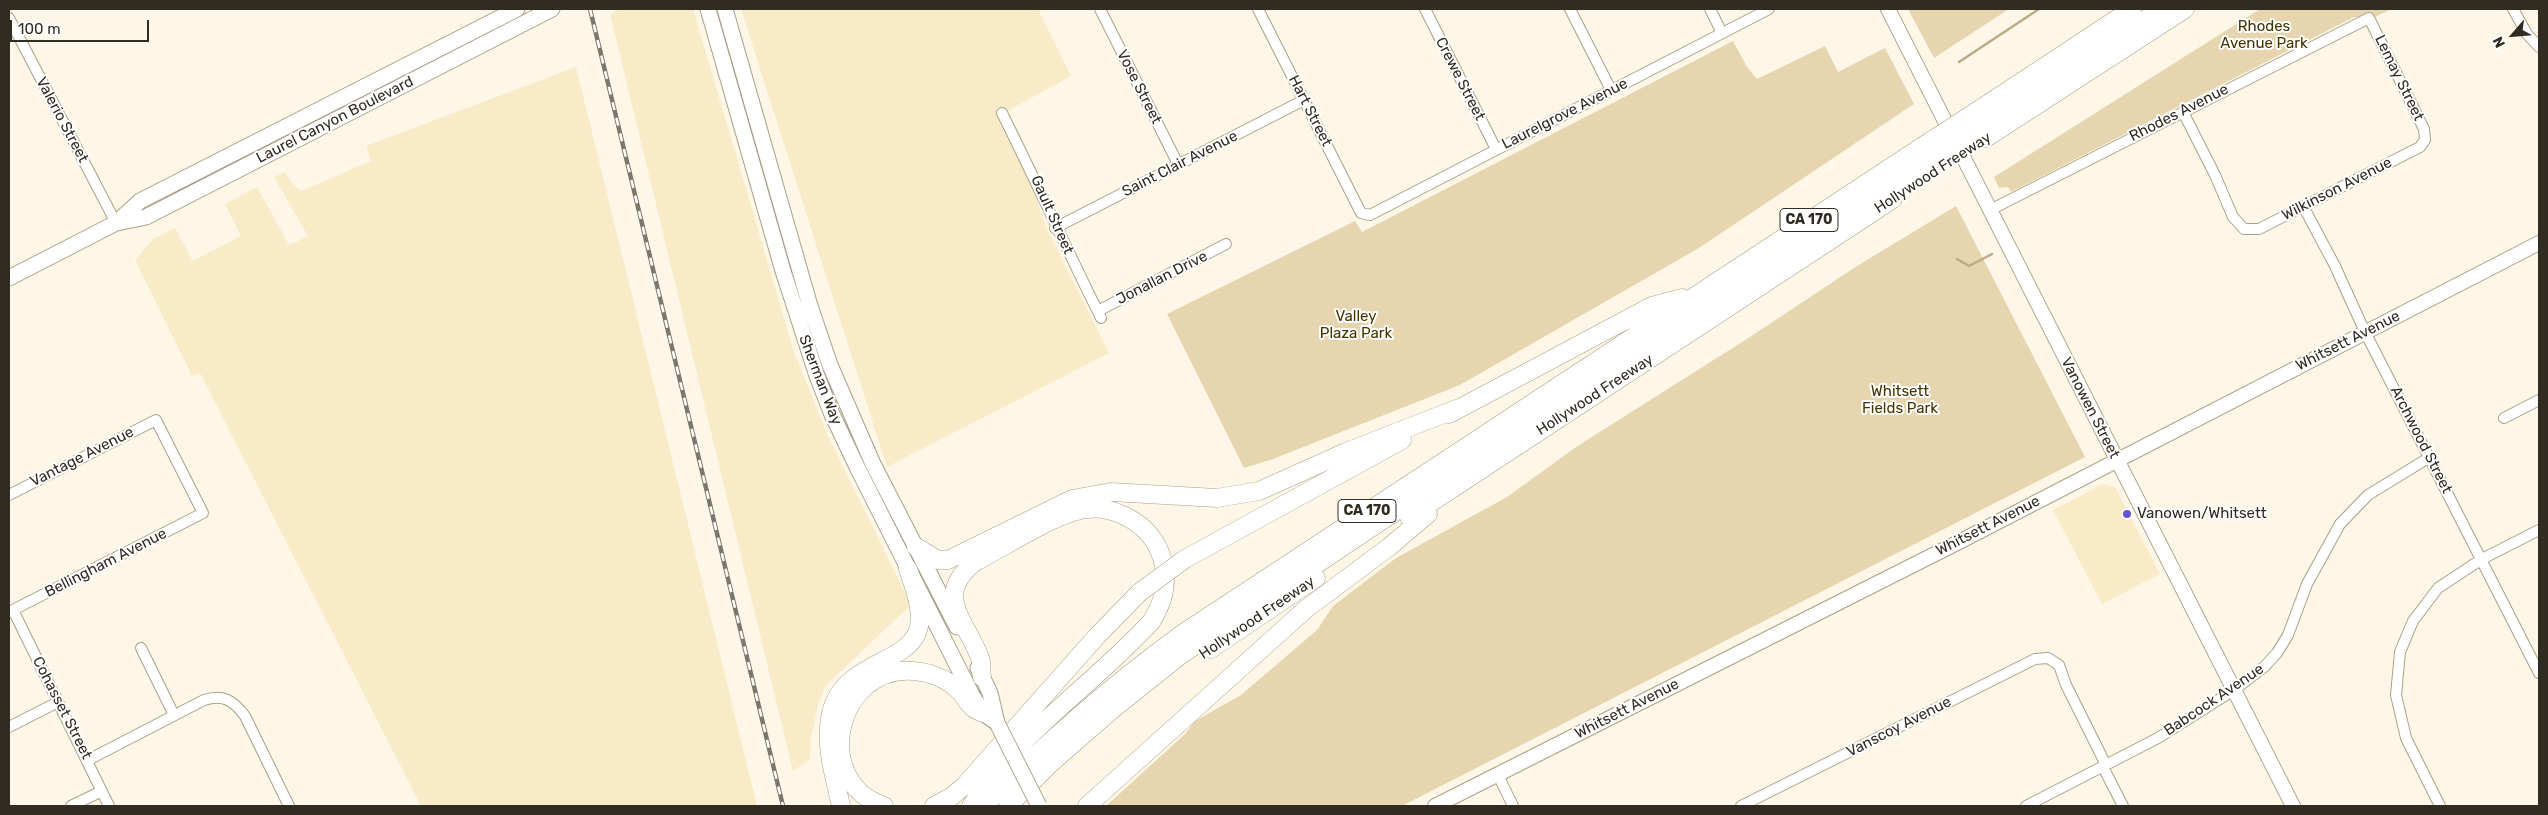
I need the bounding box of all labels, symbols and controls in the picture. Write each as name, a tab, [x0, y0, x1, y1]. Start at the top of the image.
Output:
scale bar	[12, 10, 151, 42]
north arrow	[2488, 10, 2538, 60]
park label: Rhodes Avenue Park	[2220, 18, 2308, 53]
text: 100 m	[18, 20, 60, 38]
street label: Lemay Street	[2370, 32, 2428, 124]
street label: Crewe Street	[1431, 34, 1489, 124]
text: N	[2489, 34, 2509, 50]
street label: Vose Street	[1113, 47, 1165, 127]
street label: Hart Street	[1284, 72, 1336, 150]
street label: Laurel Canyon Boulevard	[254, 73, 416, 167]
street label: Valerio Street	[32, 74, 92, 166]
street label: Laurelgrove Avenue	[1499, 74, 1631, 154]
street label: Rhodes Avenue	[2126, 80, 2232, 146]
street label: Saint Clair Avenue	[1119, 127, 1241, 201]
street label: Hollywood Freeway	[1871, 129, 1995, 217]
street label: Wilkinson Avenue	[2279, 153, 2395, 225]
street label: Gault Street	[1027, 173, 1077, 257]
road number: CA 170	[1780, 208, 1838, 232]
street label: Jonallan Drive	[1113, 247, 1211, 309]
street label: Whitsett Avenue	[2293, 307, 2403, 375]
park label: Valley Plaza Park	[1320, 308, 1392, 343]
street label: Sherman Way	[795, 332, 845, 428]
street label: Hollywood Freeway	[1533, 351, 1657, 439]
street label: Vanowen Street	[2057, 354, 2123, 462]
park label: Whitsett Fields Park	[1862, 383, 1938, 418]
street label: Archwood Street	[2386, 383, 2456, 497]
street label: Vantage Avenue	[27, 423, 137, 491]
street label: Whitsett Avenue	[1933, 492, 2043, 560]
road number: CA 170	[1338, 500, 1396, 522]
place label: Vanowen/Whitsett	[2137, 505, 2267, 523]
marker: Vanowen/Whitsett	[2121, 508, 2133, 520]
street label: Bellingham Avenue	[42, 524, 170, 602]
street label: Hollywood Freeway	[1196, 573, 1318, 663]
street label: Cohasset Street	[28, 654, 96, 762]
street label: Babcock Avenue	[2161, 660, 2267, 740]
street label: Whitsett Avenue	[1572, 675, 1682, 743]
street label: Vanscoy Avenue	[1844, 693, 1954, 761]

